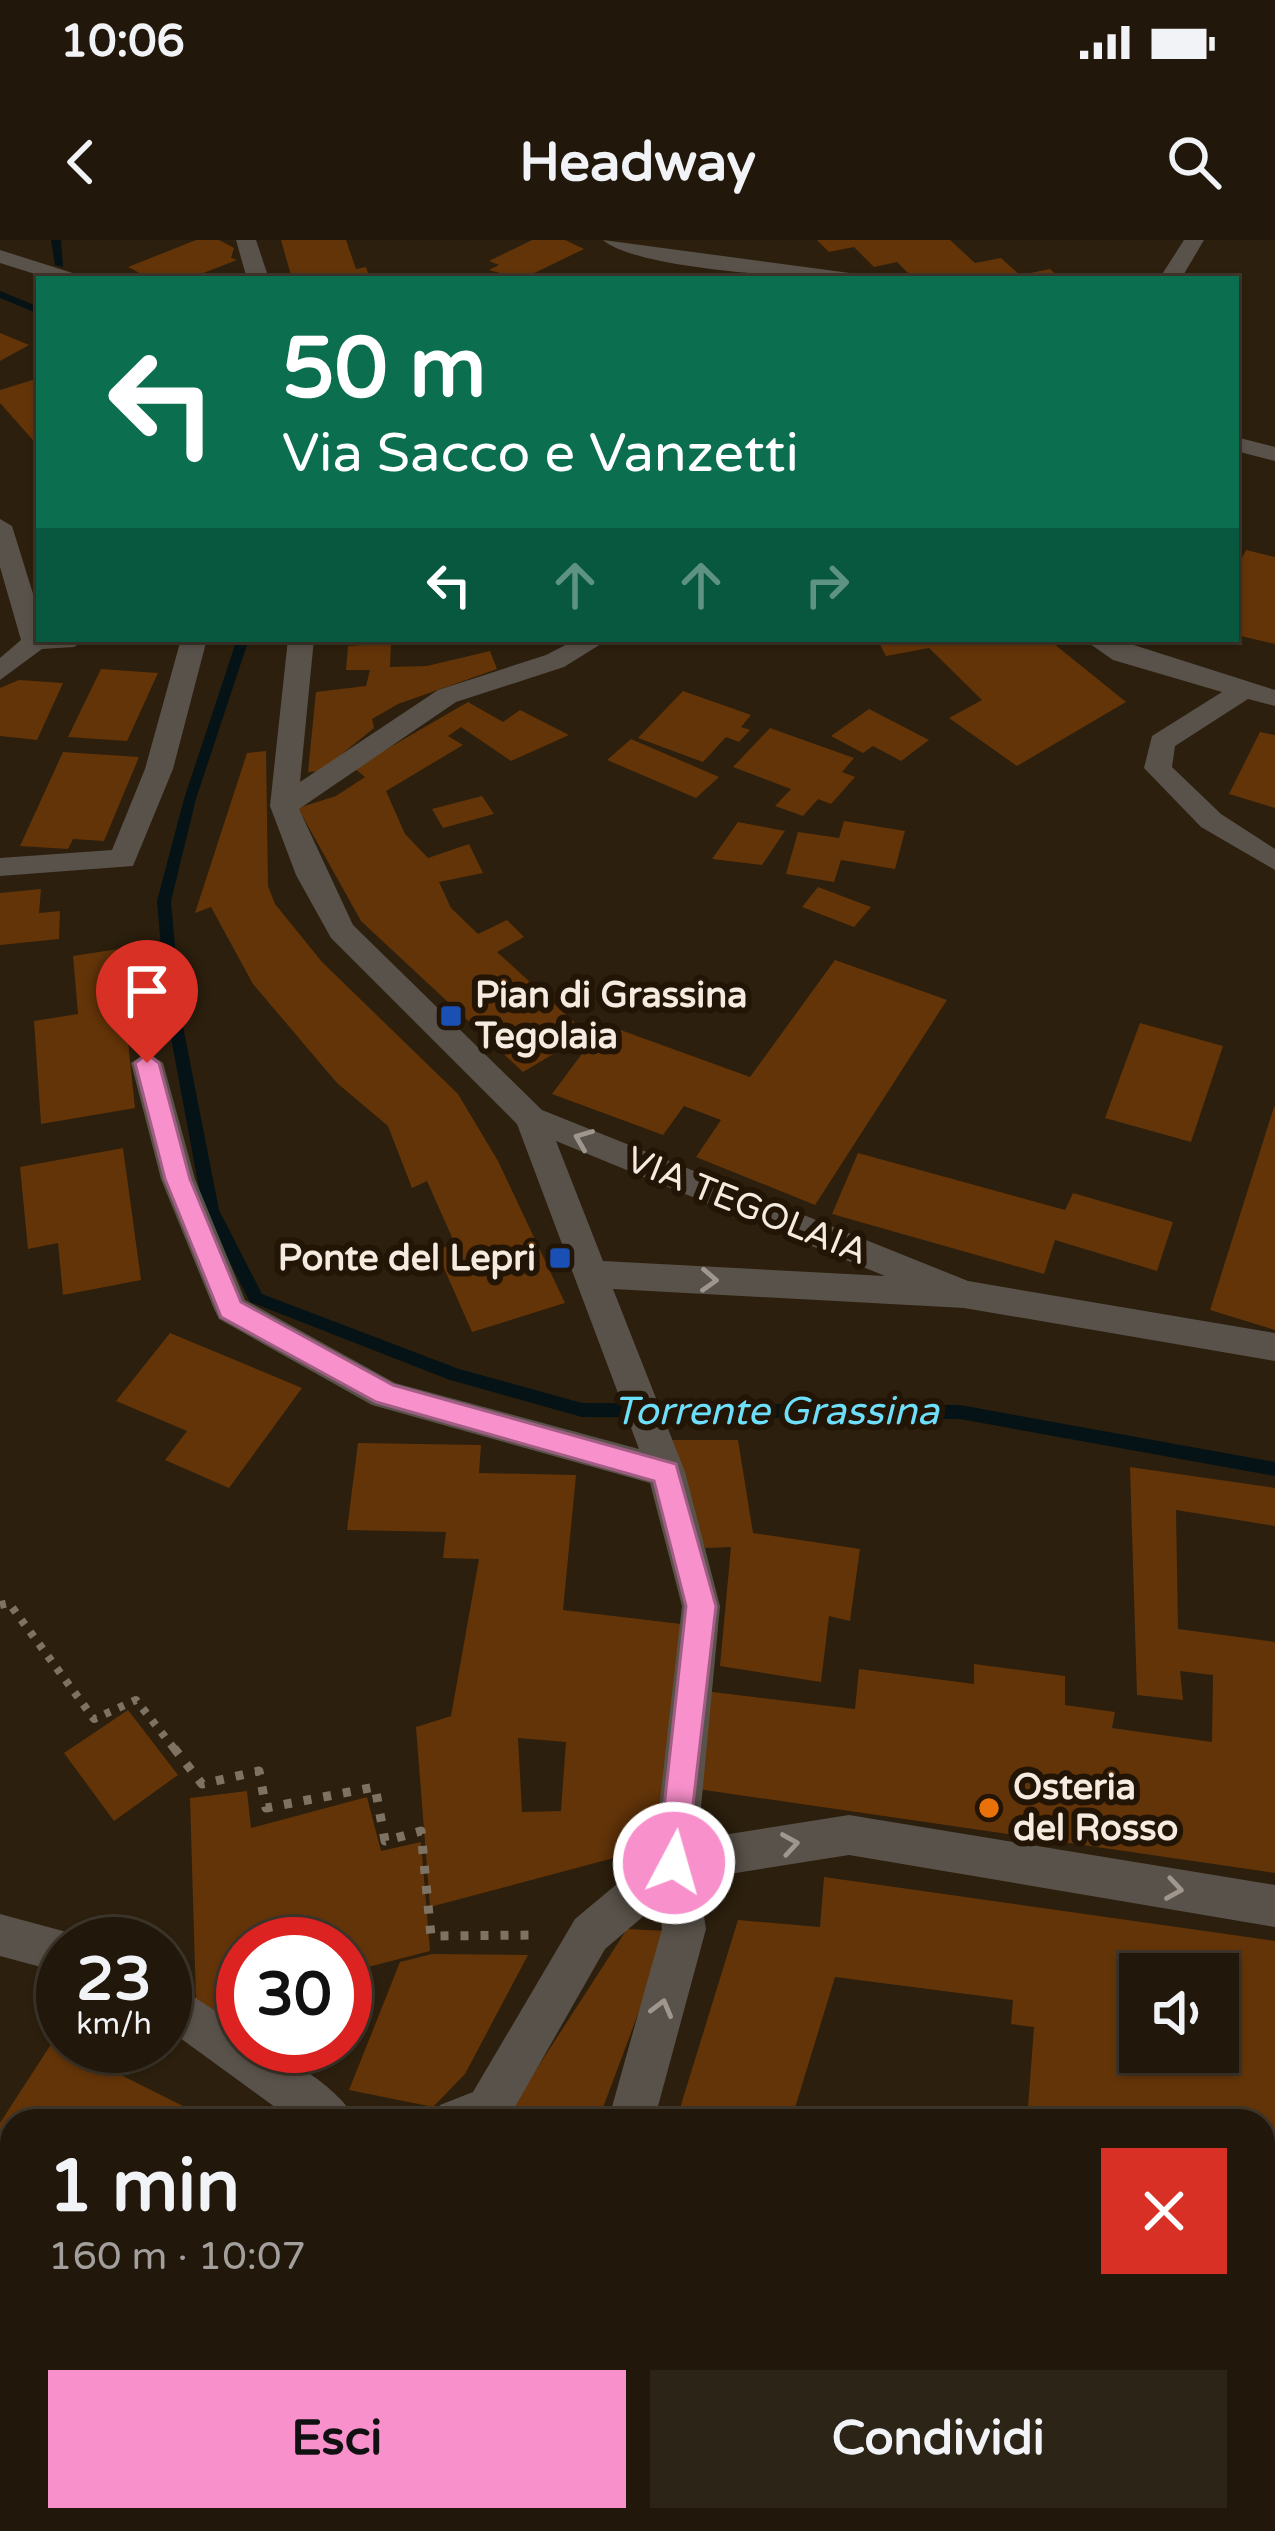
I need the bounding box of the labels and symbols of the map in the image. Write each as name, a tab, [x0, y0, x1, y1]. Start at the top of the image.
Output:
pin	[96, 940, 198, 1063]
place label: Pian di Grassina Tegolaia	[474, 974, 747, 1058]
marker: Pian di Grassina Tegolaia	[438, 1003, 464, 1029]
one-way arrow	[574, 1129, 595, 1154]
street label: VIA TEGOLAIA	[620, 1138, 874, 1274]
place label: Ponte del Lepri	[278, 1237, 536, 1280]
marker: Ponte del Lepri	[547, 1245, 573, 1271]
one-way arrow	[700, 1267, 719, 1293]
water label: Torrente Grassina	[613, 1388, 940, 1435]
place label: Osteria del Rosso	[1013, 1766, 1178, 1850]
marker: Osteria del Rosso	[976, 1795, 1002, 1821]
position arrow	[611, 1800, 737, 1926]
one-way arrow	[779, 1833, 799, 1858]
one-way arrow	[1165, 1875, 1184, 1901]
speed limit sign: 30	[216, 1917, 372, 2073]
one-way arrow	[647, 1998, 672, 2019]

